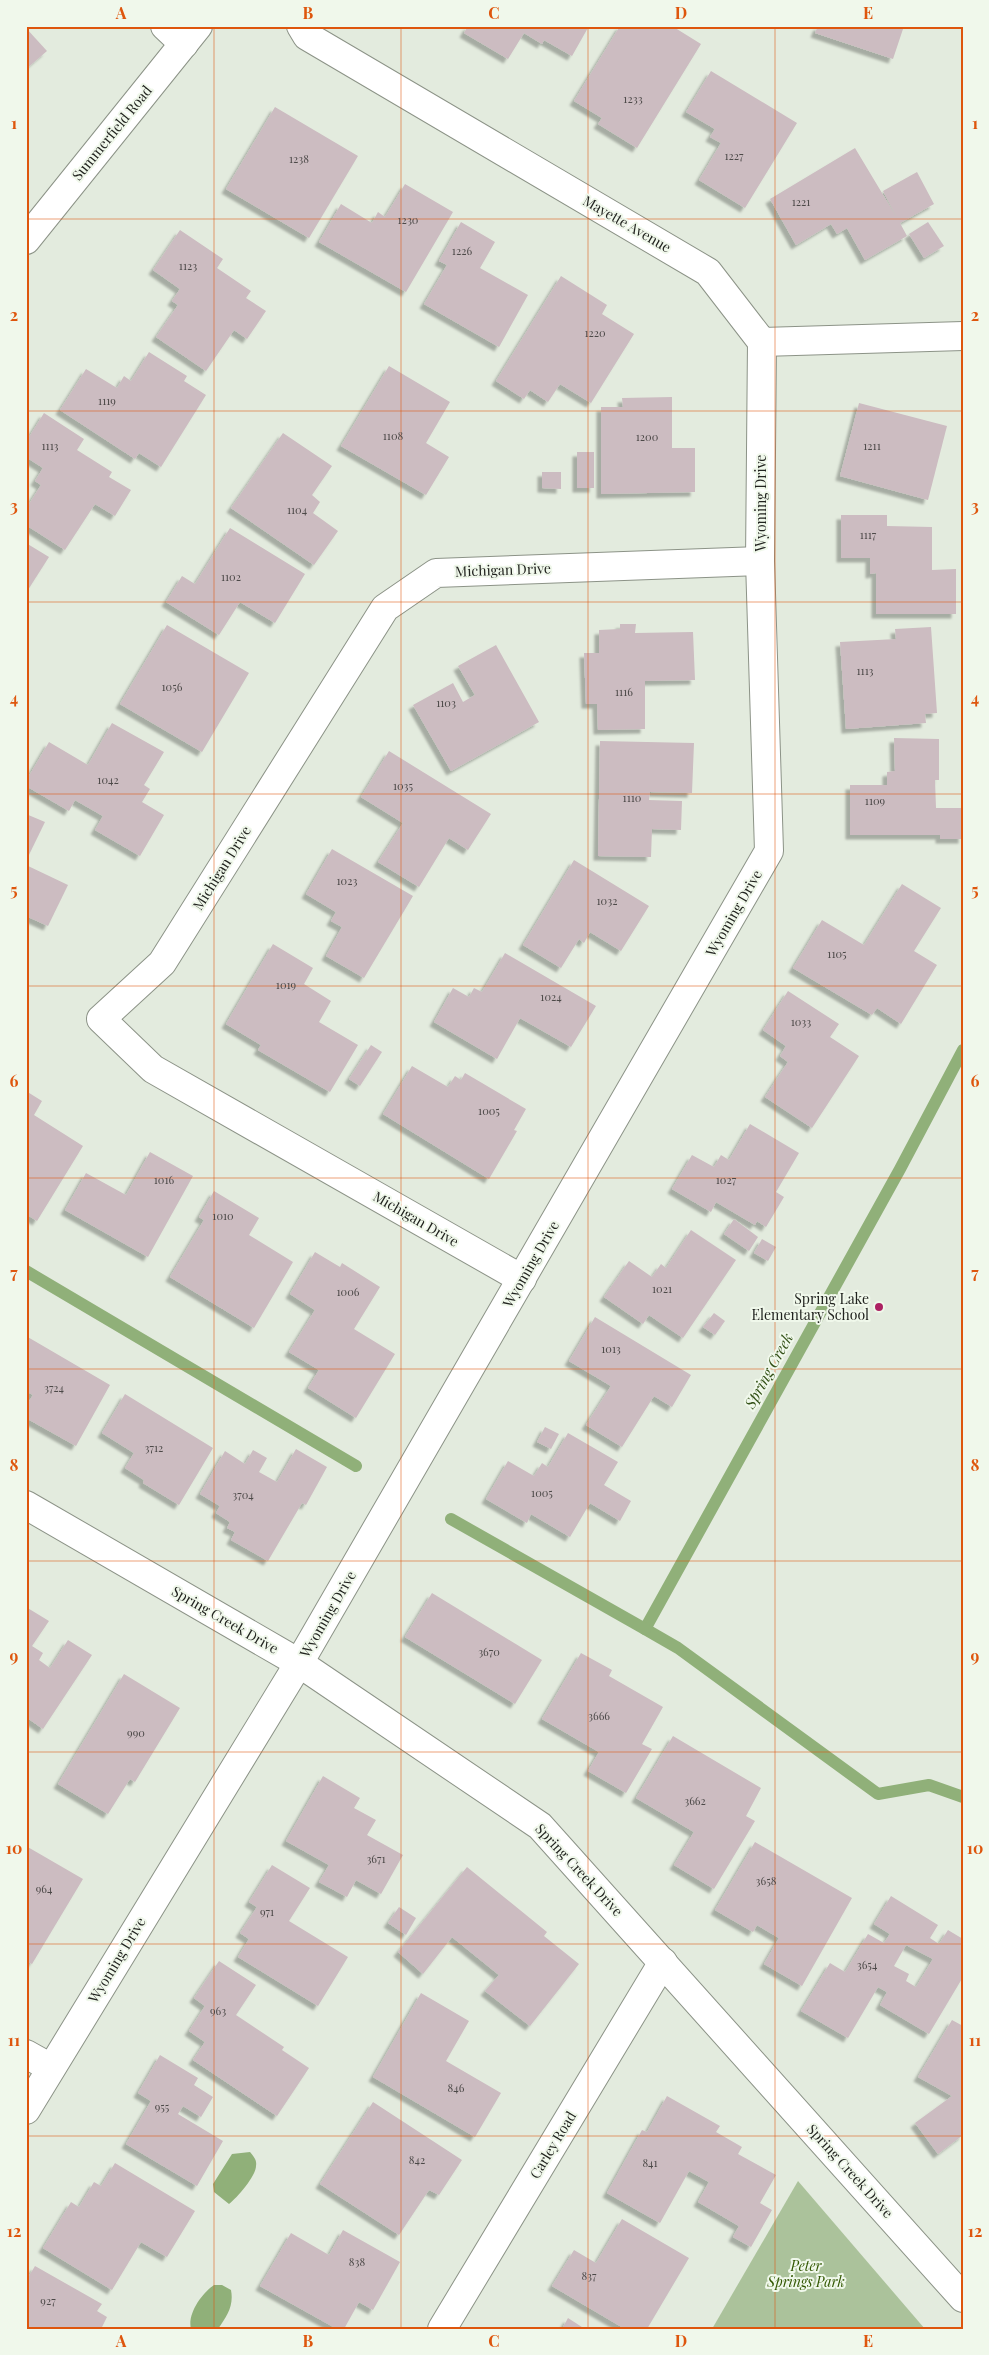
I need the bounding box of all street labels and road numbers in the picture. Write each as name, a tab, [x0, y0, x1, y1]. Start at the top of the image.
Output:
street label: Summerfield Road	[67, 81, 156, 184]
street label: Mayette Avenue	[580, 191, 675, 256]
street label: Wyoming Drive	[751, 455, 770, 552]
street label: Michigan Drive	[455, 558, 551, 581]
street label: Michigan Drive	[188, 822, 255, 913]
street label: Wyoming Drive	[701, 866, 766, 960]
street label: Michigan Drive	[370, 1186, 462, 1251]
street label: Wyoming Drive	[498, 1217, 563, 1311]
street label: Wyoming Drive	[295, 1567, 360, 1661]
street label: Spring Creek Drive	[168, 1581, 282, 1658]
street label: Spring Creek Drive	[531, 1819, 627, 1920]
street label: Wyoming Drive	[83, 1913, 150, 2007]
street label: Carley Road	[525, 2108, 580, 2182]
street label: Spring Creek Drive	[803, 2120, 898, 2222]

